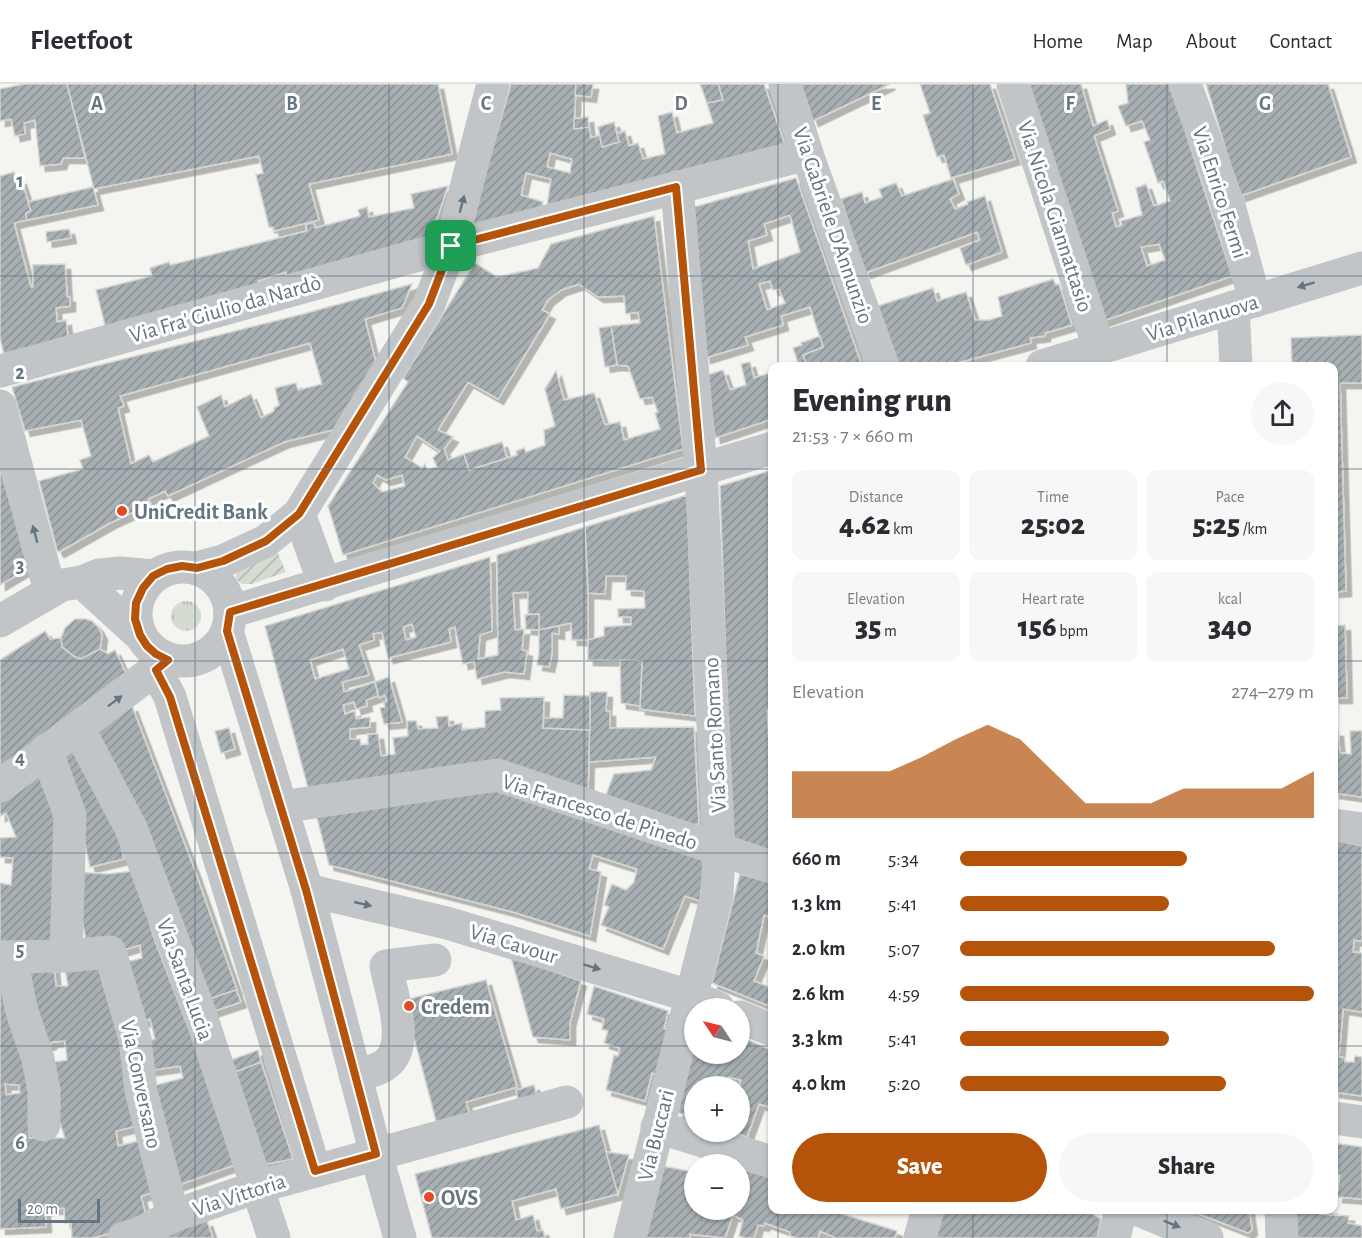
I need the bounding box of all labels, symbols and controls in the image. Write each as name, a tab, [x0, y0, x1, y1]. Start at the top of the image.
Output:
text: Fleetfoot	[30, 27, 132, 55]
text: Home	[1032, 31, 1083, 52]
text: Map	[1116, 31, 1153, 52]
text: About	[1186, 31, 1236, 52]
text: Contact	[1269, 31, 1332, 52]
text: A	[91, 94, 103, 114]
text: B	[286, 94, 298, 114]
text: C	[481, 94, 492, 114]
text: D	[674, 94, 688, 114]
text: E	[871, 94, 881, 114]
text: F	[1065, 94, 1075, 114]
text: G	[1259, 94, 1271, 114]
street label: Via Nicola Giannattasio	[1014, 118, 1096, 315]
street label: Via Gabriele D'Annunzio	[789, 124, 877, 326]
street label: Via Enrico Fermi	[1188, 124, 1252, 261]
text: 1	[16, 171, 24, 191]
one-way arrow	[457, 195, 467, 213]
pin	[425, 220, 476, 271]
icon: arrive	[434, 229, 467, 262]
street label: Via Fra' Giulio da Nardò	[127, 271, 323, 347]
one-way arrow	[1297, 281, 1315, 290]
street label: Via Pilanuova	[1144, 291, 1261, 345]
text: 2	[15, 363, 25, 383]
button: share	[1251, 382, 1314, 445]
text: Evening run	[792, 385, 952, 418]
text: 21:53 · 7 × 660 m	[792, 426, 914, 446]
text: Distance	[849, 489, 903, 505]
text: Time	[1037, 489, 1069, 505]
text: Pace	[1216, 489, 1244, 505]
place label: UniCredit Bank	[134, 501, 268, 523]
marker: UniCredit Bank	[115, 504, 129, 518]
text: 4.62	[839, 510, 890, 540]
text: 25:02	[1021, 510, 1085, 540]
text: 5:25	[1193, 510, 1240, 540]
text: km	[890, 521, 913, 537]
text: /km	[1240, 521, 1267, 537]
one-way arrow	[29, 525, 39, 543]
text: 3	[16, 556, 24, 576]
text: Elevation	[847, 591, 905, 607]
text: Heart rate	[1022, 591, 1084, 607]
text: kcal	[1218, 591, 1242, 607]
text: 35	[855, 612, 881, 642]
text: 156	[1018, 612, 1057, 642]
text: 340	[1208, 612, 1252, 642]
text: m	[881, 623, 897, 639]
text: bpm	[1057, 623, 1088, 639]
street label: Via Santo Romano	[700, 657, 730, 813]
text: Elevation	[792, 682, 864, 702]
text: 274–279 m	[1231, 682, 1314, 702]
one-way arrow	[106, 695, 122, 707]
text: 4	[15, 748, 25, 768]
street label: Via Francesco de Pinedo	[499, 770, 700, 854]
text: 660 m	[792, 849, 841, 869]
text: 5:34	[888, 849, 919, 869]
text: 1.3 km	[792, 894, 841, 914]
text: 5:41	[888, 894, 917, 914]
one-way arrow	[354, 899, 373, 909]
street label: Via Santa Lucia	[153, 915, 217, 1043]
street label: Via Cavour	[467, 920, 560, 968]
text: 2.0 km	[792, 939, 845, 959]
text: 5:07	[888, 939, 920, 959]
text: 5	[16, 940, 24, 960]
one-way arrow	[583, 963, 601, 972]
text: 2.6 km	[792, 984, 845, 1004]
text: 4:59	[888, 984, 920, 1004]
place label: Credem	[421, 996, 490, 1018]
north arrow	[684, 998, 750, 1064]
map controls	[684, 998, 750, 1220]
marker: Credem	[402, 999, 416, 1013]
street label: Via Conversano	[117, 1018, 165, 1150]
text: 3.3 km	[792, 1029, 843, 1049]
text: 5:41	[888, 1029, 917, 1049]
text: 4.0 km	[792, 1074, 846, 1094]
text: 5:20	[888, 1074, 921, 1094]
button: +	[684, 1076, 750, 1142]
street label: Via Buccari	[634, 1087, 678, 1183]
text: 6	[15, 1133, 25, 1153]
button: Save	[792, 1133, 1047, 1202]
button: Share	[1059, 1133, 1314, 1202]
button: −	[684, 1154, 750, 1220]
street label: Via Vittoria	[190, 1170, 288, 1220]
place label: OVS	[441, 1187, 478, 1209]
marker: OVS	[422, 1190, 436, 1204]
scale bar	[18, 1196, 100, 1224]
text: 20 m	[27, 1201, 58, 1217]
one-way arrow	[1163, 1219, 1181, 1229]

